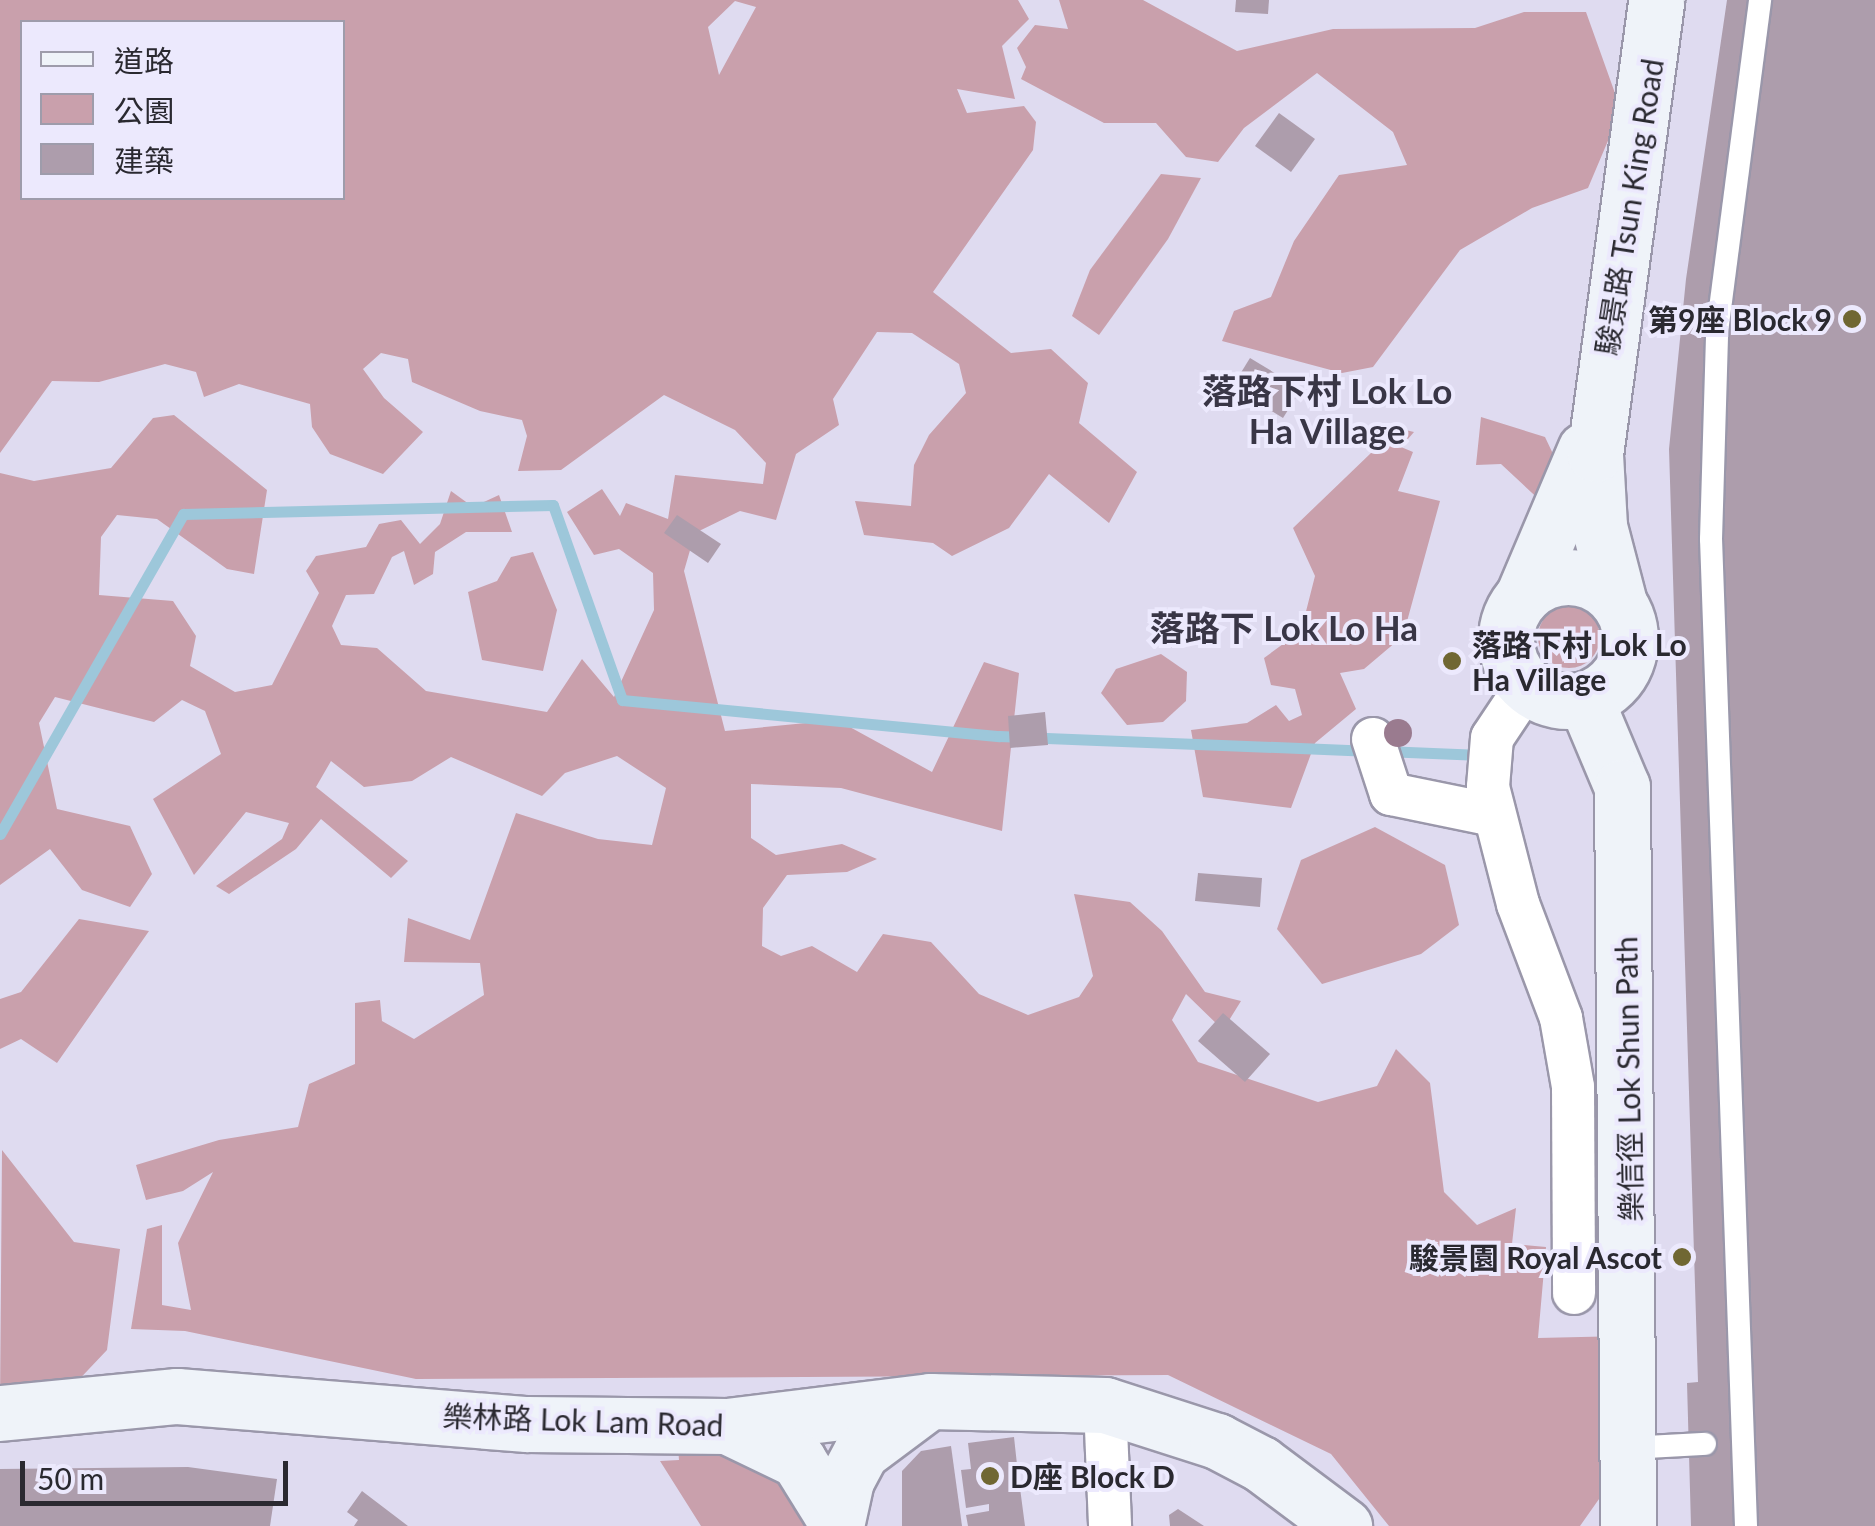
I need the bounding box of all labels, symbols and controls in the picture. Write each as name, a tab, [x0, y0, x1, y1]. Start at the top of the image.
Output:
legend	[20, 20, 345, 200]
text: 道路	[114, 42, 174, 78]
street label: 駿景路 Tsun King Road	[1588, 56, 1670, 358]
text: 公園	[114, 92, 174, 128]
text: 建築	[114, 142, 174, 178]
place label: 第9座 Block 9	[1648, 301, 1832, 337]
marker: 第9座 Block 9	[1841, 308, 1863, 330]
district label: 落路下村 Lok Lo Ha Village	[1202, 369, 1452, 451]
district label: 落路下 Lok Lo Ha	[1150, 606, 1418, 648]
place label: 落路下村 Lok Lo Ha Village	[1472, 626, 1687, 696]
marker: 落路下村 Lok Lo Ha Village	[1441, 650, 1463, 672]
street label: 樂信徑 Lok Shun Path	[1608, 936, 1648, 1222]
place label: 駿景園 Royal Ascot	[1408, 1239, 1662, 1275]
marker: 駿景園 Royal Ascot	[1671, 1246, 1693, 1268]
street label: 樂林路 Lok Lam Road	[442, 1397, 724, 1443]
scale bar	[25, 1441, 292, 1503]
place label: D座 Block D	[1010, 1458, 1175, 1494]
text: 50 m	[37, 1460, 104, 1496]
marker: D座 Block D	[979, 1465, 1001, 1487]

